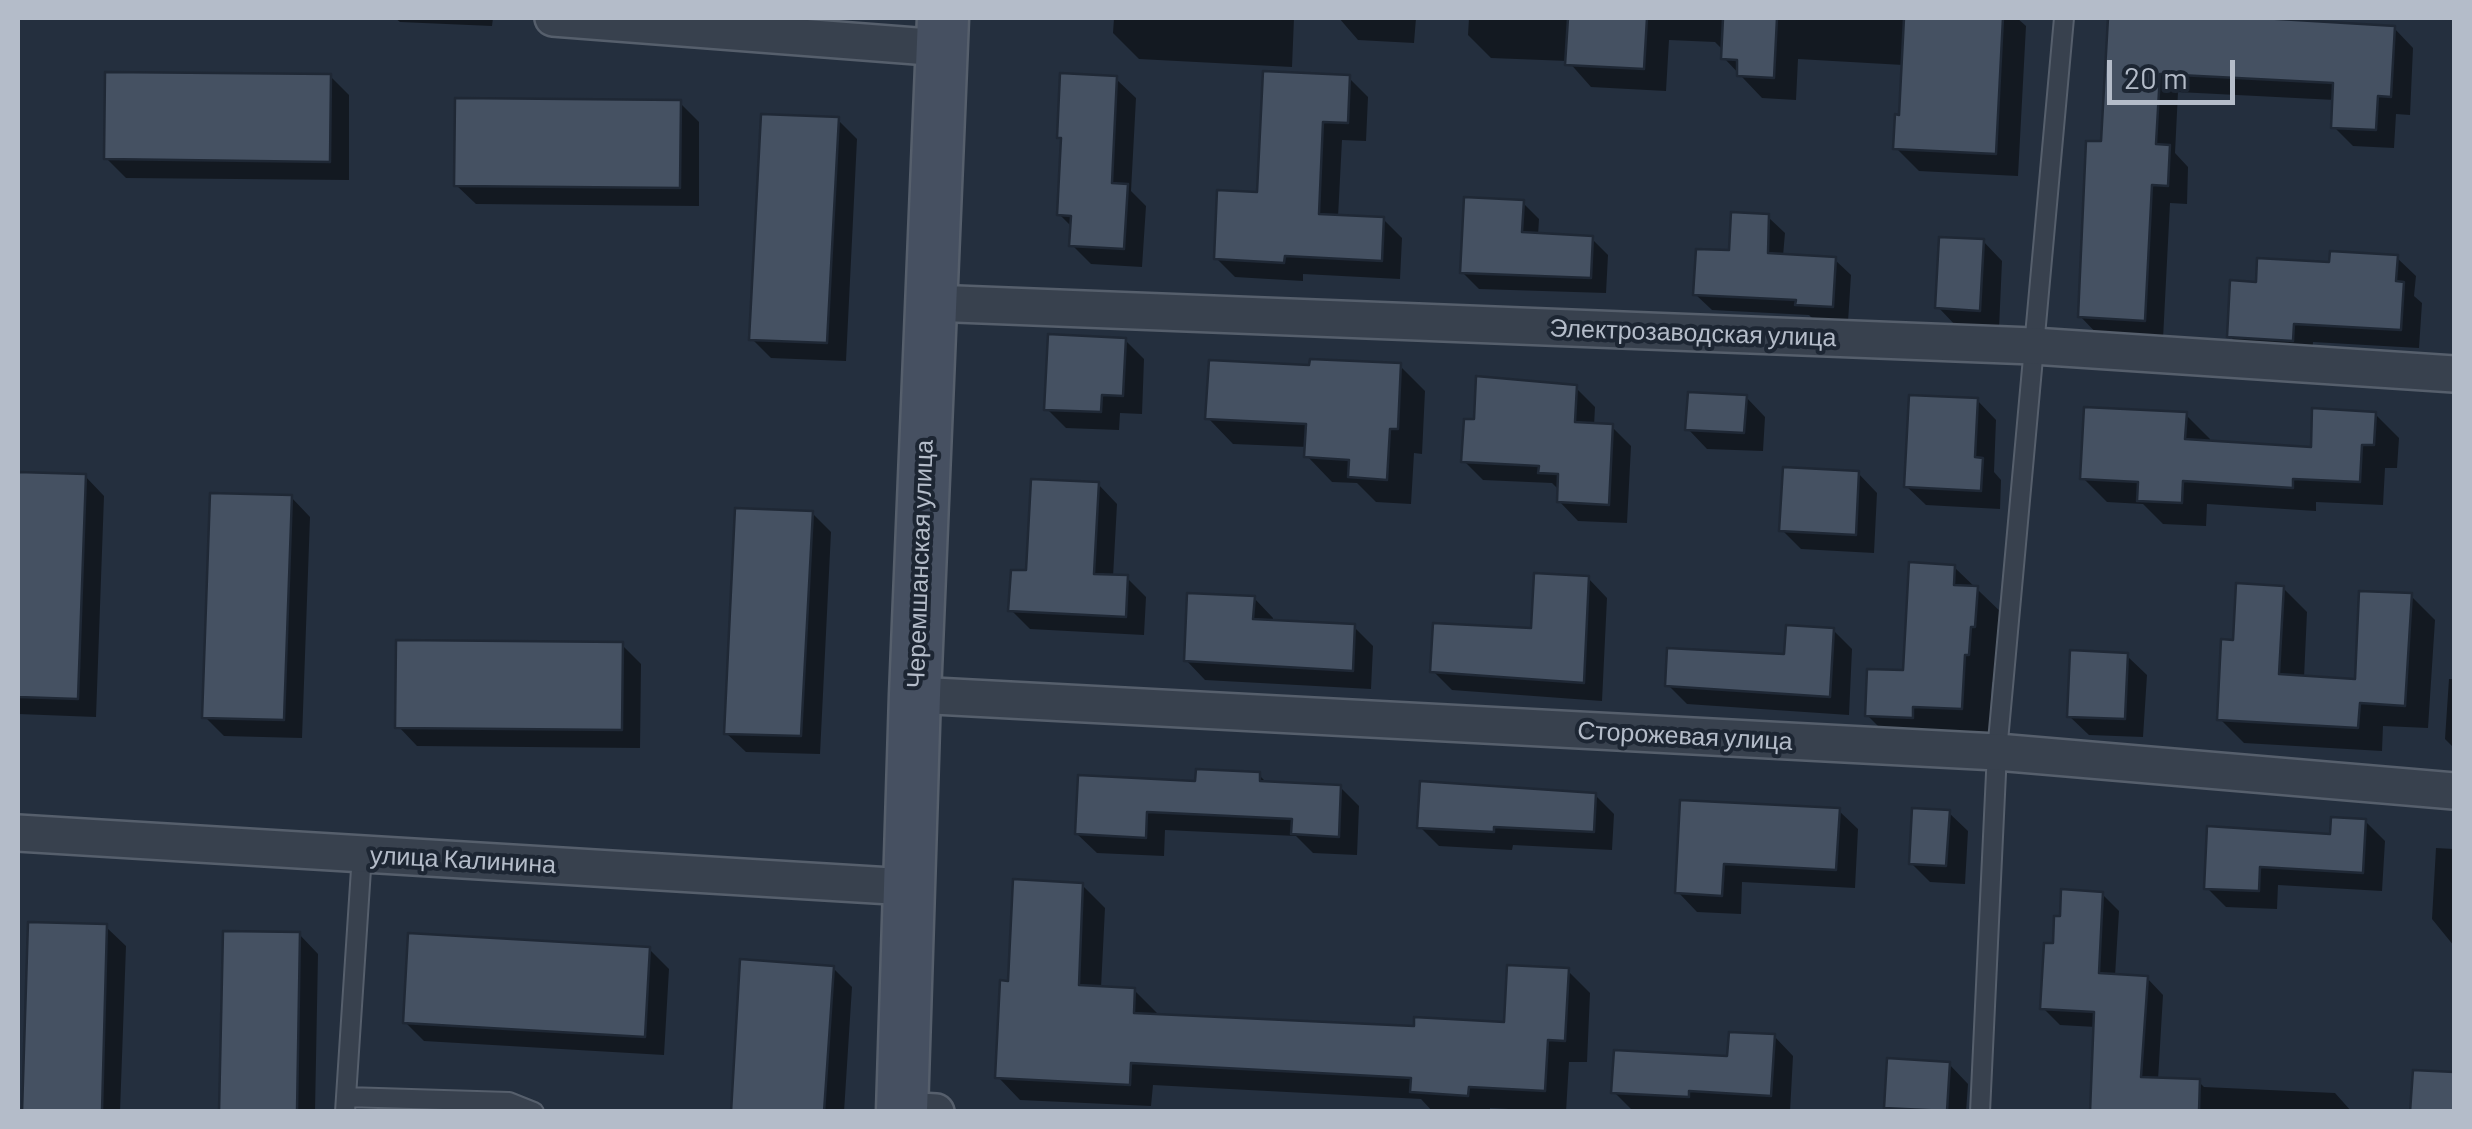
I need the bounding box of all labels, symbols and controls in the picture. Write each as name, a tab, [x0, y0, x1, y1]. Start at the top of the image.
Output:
scale bar	[2112, 40, 2240, 102]
text: 20 m	[2124, 59, 2188, 95]
street label: Электрозаводская улица	[1549, 313, 1837, 353]
street label: Черемшанская улица	[901, 439, 939, 689]
street label: Сторожевая улица	[1577, 715, 1793, 757]
street label: улица Калинина	[369, 840, 557, 880]

